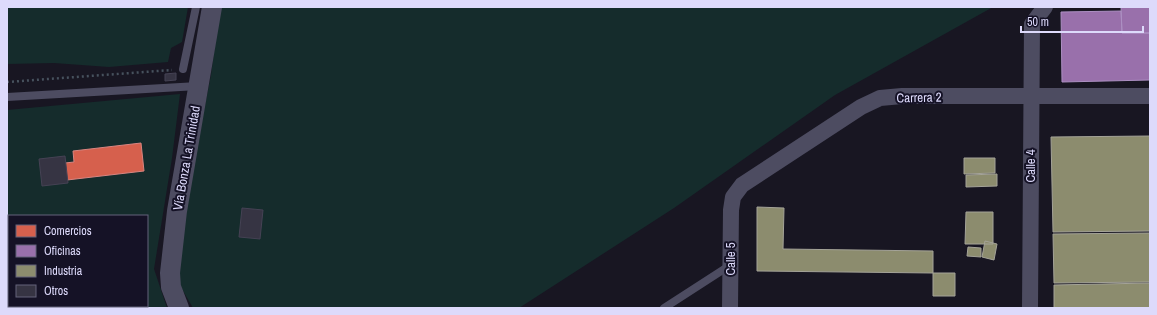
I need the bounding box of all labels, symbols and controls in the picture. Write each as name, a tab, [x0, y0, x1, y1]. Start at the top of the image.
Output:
scale bar	[1021, 8, 1143, 34]
text: 50 m	[1027, 14, 1049, 30]
street label: Carrera 2	[896, 89, 942, 106]
street label: Vía Bonza La Trinidad	[169, 104, 204, 212]
street label: Calle 4	[1022, 149, 1039, 183]
legend	[8, 215, 148, 307]
text: Comercios	[44, 223, 92, 239]
street label: Calle 5	[722, 242, 739, 276]
text: Oficinas	[44, 243, 81, 259]
text: Industria	[44, 263, 83, 279]
text: Otros	[44, 283, 68, 299]

